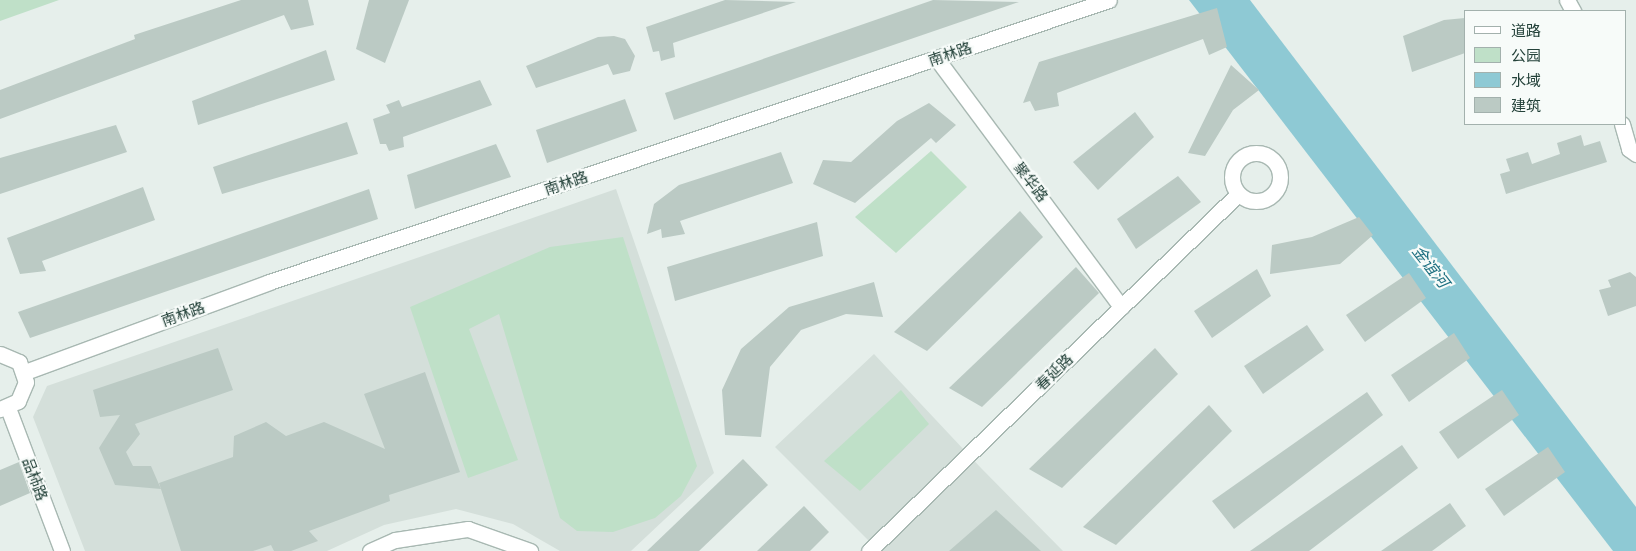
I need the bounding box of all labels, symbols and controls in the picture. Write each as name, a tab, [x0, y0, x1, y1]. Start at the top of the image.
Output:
legend	[1464, 10, 1626, 125]
text: 道路	[1511, 22, 1541, 39]
street label: 南林路	[926, 38, 974, 70]
text: 公园	[1511, 47, 1541, 64]
text: 水域	[1511, 72, 1541, 89]
text: 建筑	[1511, 97, 1541, 114]
street label: 聚华路	[1010, 159, 1052, 205]
street label: 南林路	[542, 167, 590, 199]
water label: 金谊河	[1408, 242, 1452, 292]
street label: 南林路	[159, 298, 207, 330]
street label: 春延路	[1032, 350, 1076, 394]
street label: 品柿路	[19, 455, 51, 503]

